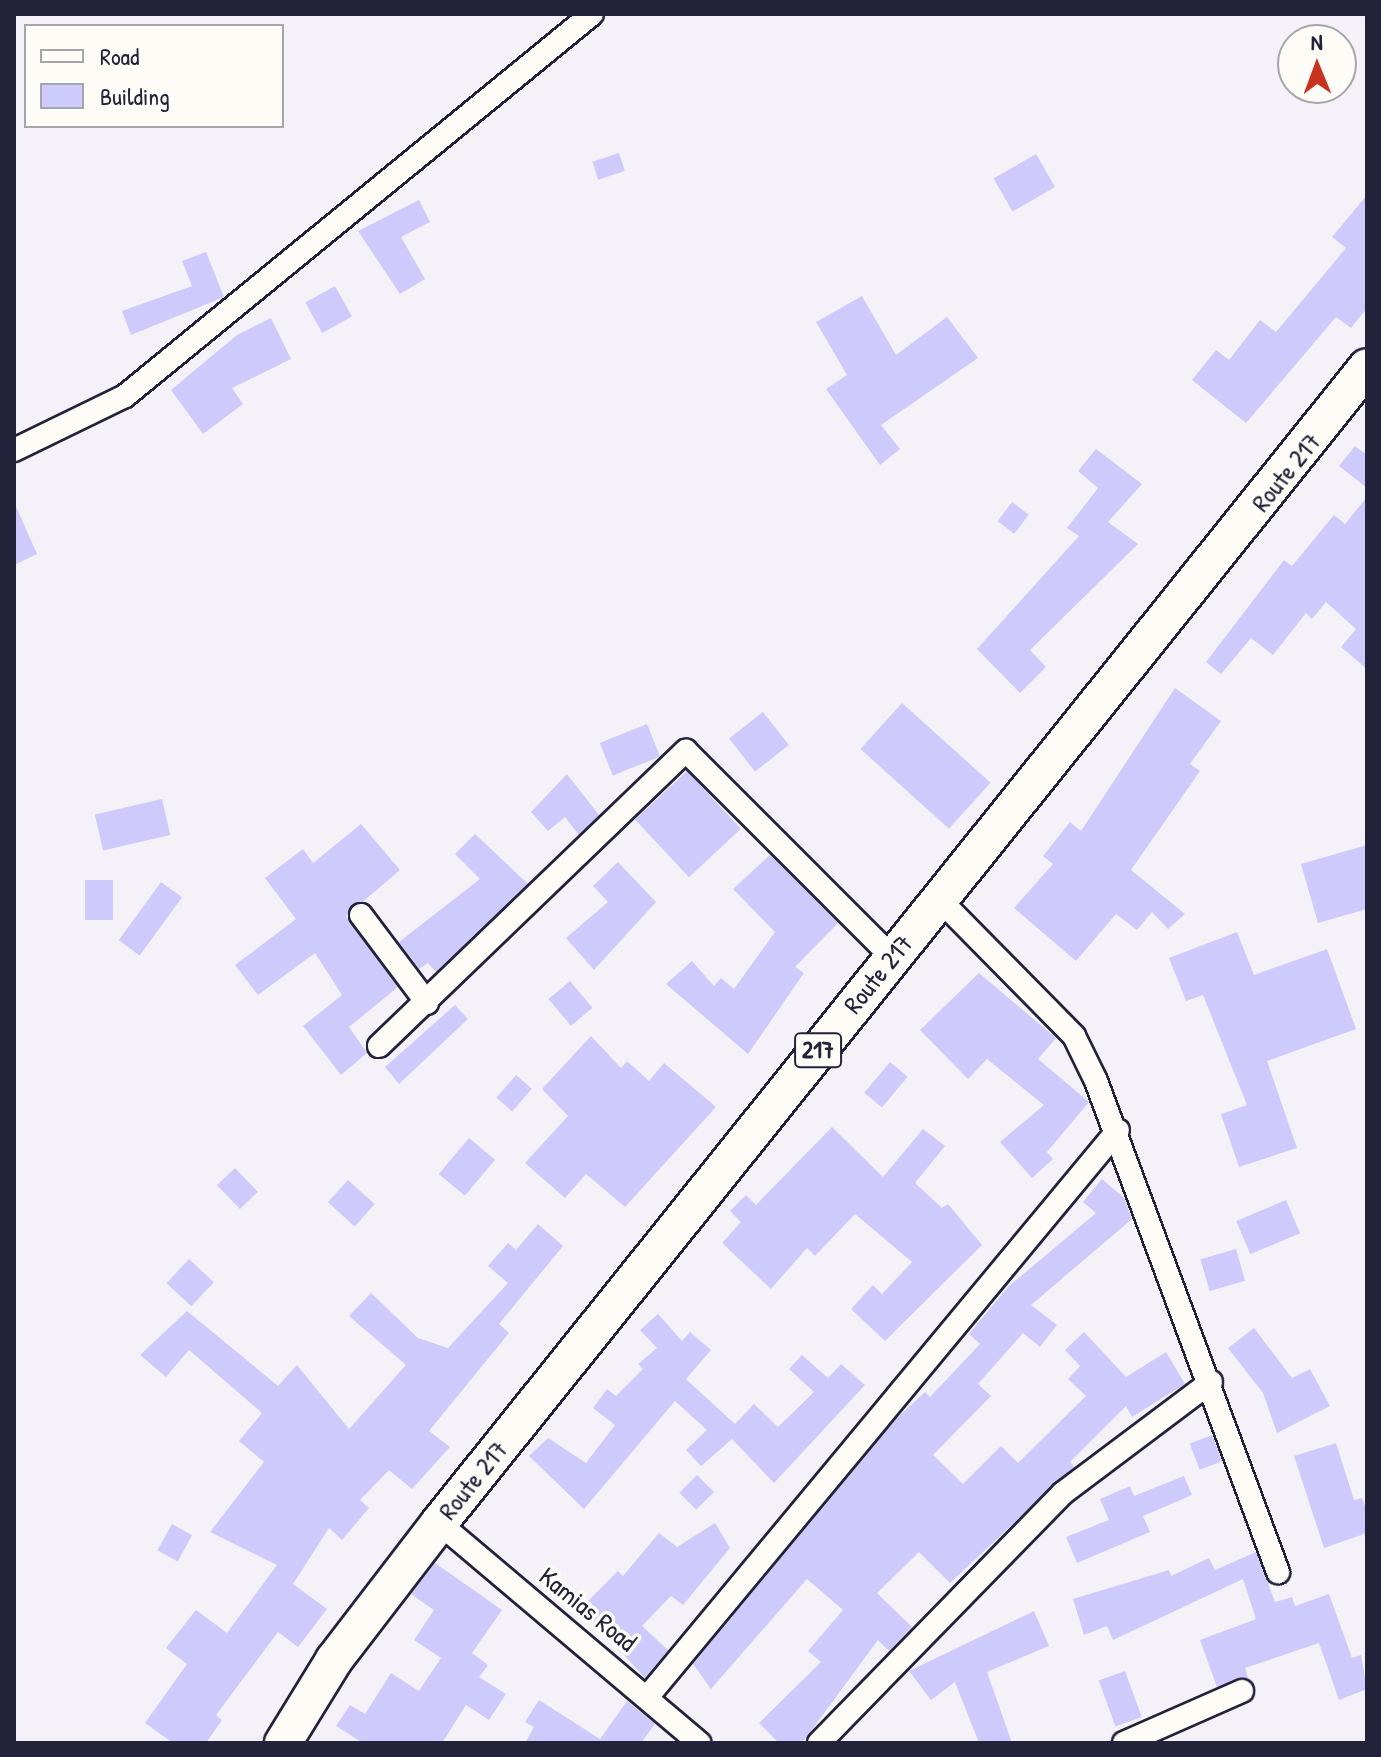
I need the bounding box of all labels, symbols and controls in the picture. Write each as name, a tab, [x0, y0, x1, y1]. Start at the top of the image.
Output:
legend	[24, 24, 284, 128]
north arrow	[1277, 24, 1357, 104]
text: N	[1310, 27, 1323, 57]
text: Road	[100, 40, 139, 72]
text: Building	[100, 80, 170, 112]
street label: Route 217	[1245, 426, 1327, 518]
street label: Route 217	[837, 928, 919, 1020]
road number: 217	[794, 1030, 842, 1070]
street label: Route 217	[432, 1434, 514, 1526]
street label: Kamias Road	[533, 1560, 643, 1658]

